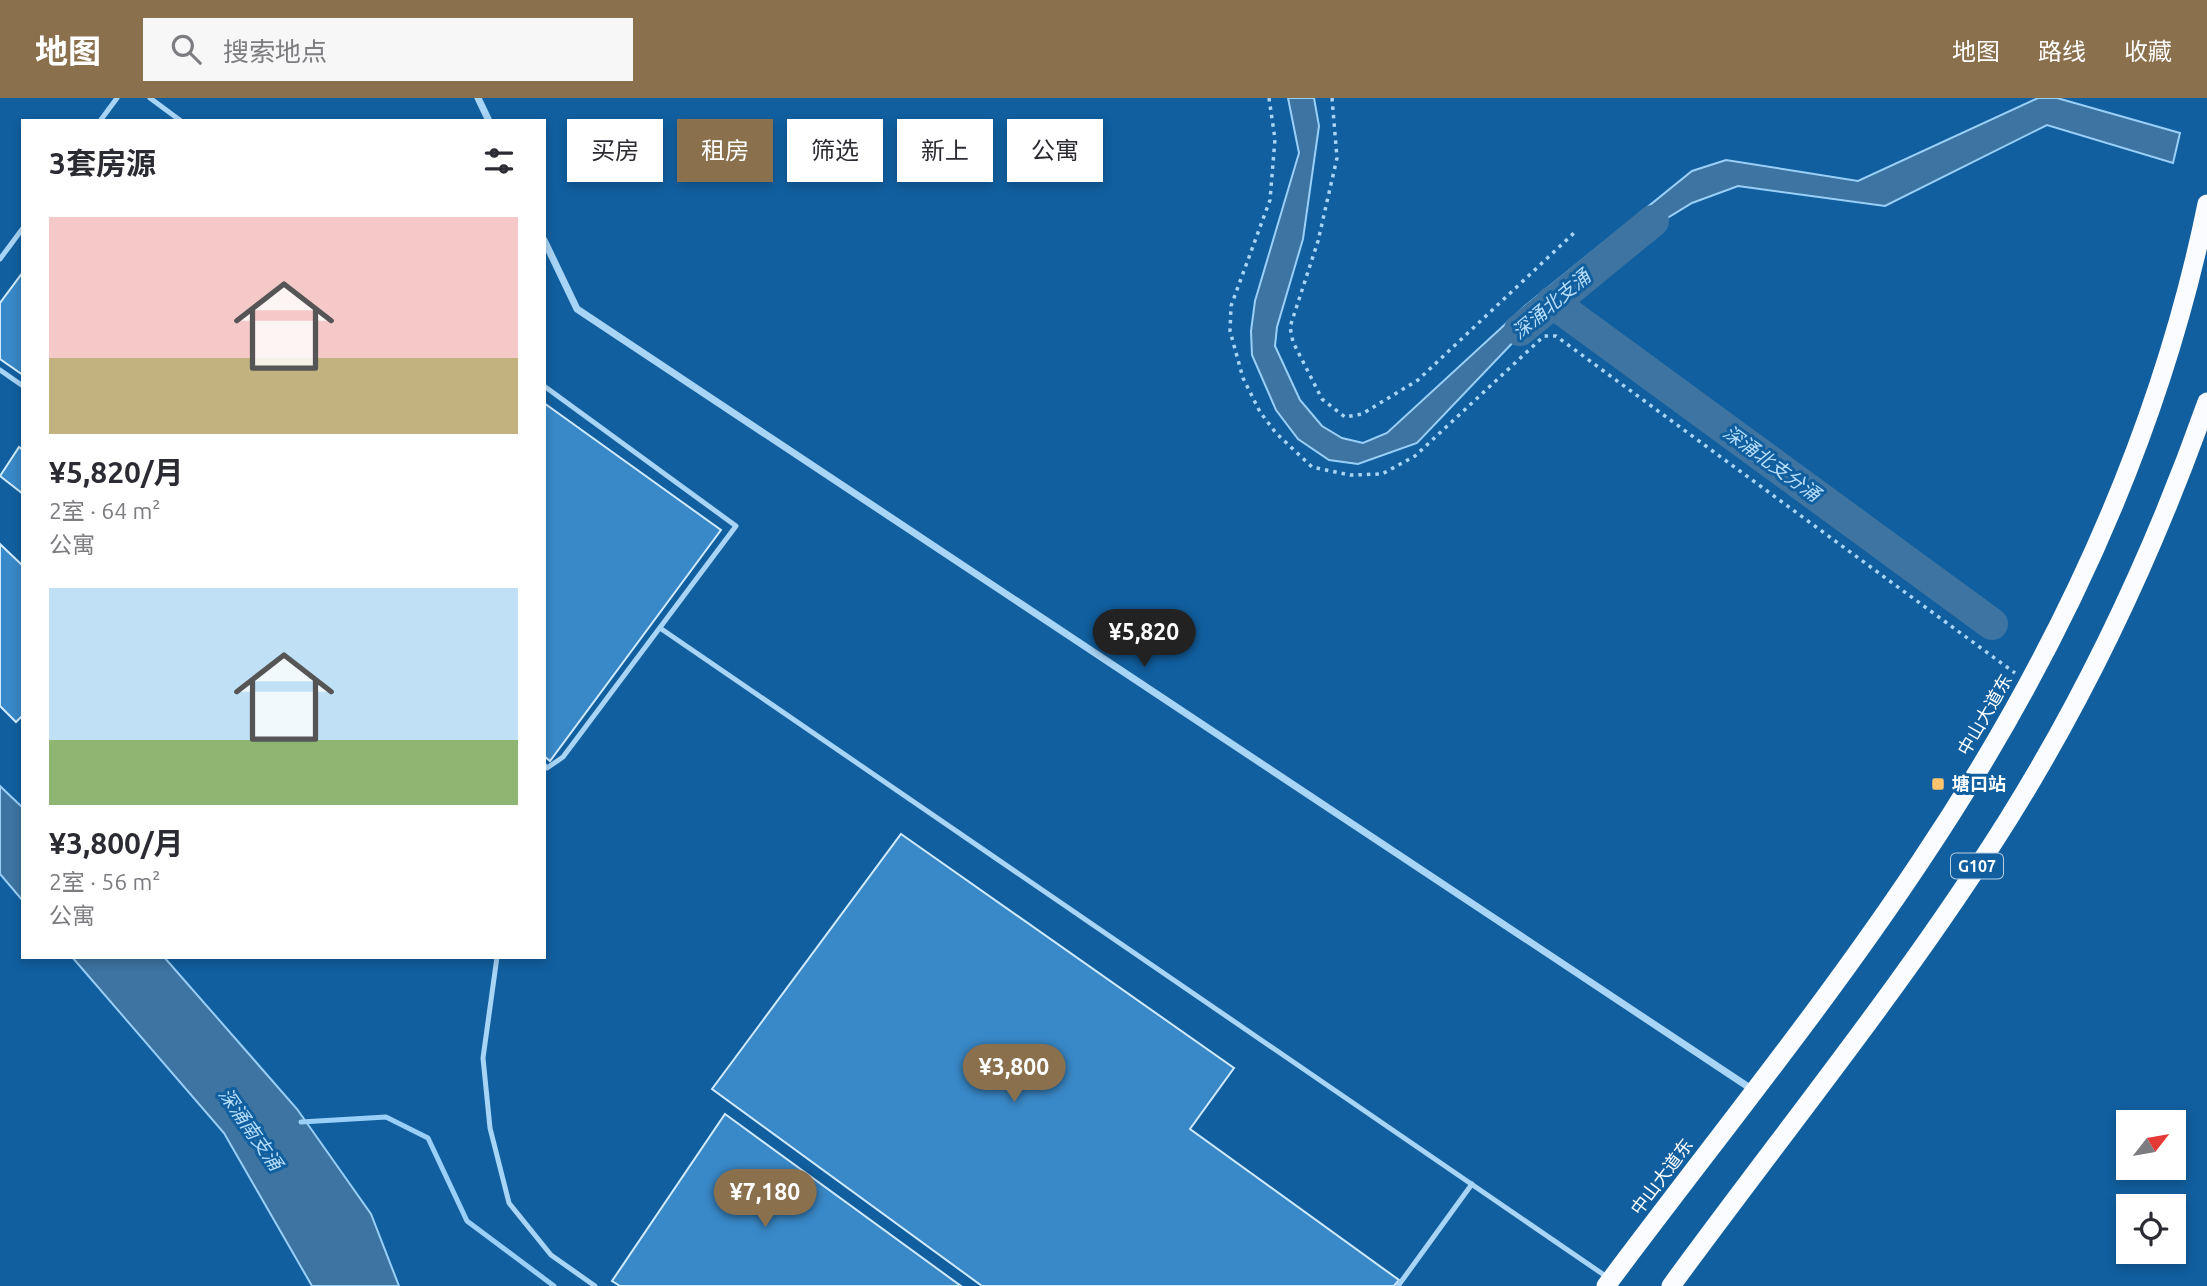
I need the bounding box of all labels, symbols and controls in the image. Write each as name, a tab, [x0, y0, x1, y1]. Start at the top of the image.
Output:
search box	[143, 18, 633, 81]
icon: search	[167, 30, 205, 68]
text: 地图	[35, 32, 101, 69]
text: 搜索地点	[223, 37, 327, 66]
text: 地图	[1952, 38, 2000, 65]
text: 路线	[2038, 38, 2086, 65]
text: 收藏	[2124, 38, 2172, 65]
chip: 买房	[567, 119, 663, 182]
chip: 租房	[677, 119, 773, 182]
chip: 筛选	[787, 119, 883, 182]
chip: 新上	[897, 119, 993, 182]
chip: 公寓	[1007, 119, 1103, 182]
icon: filters	[480, 142, 518, 180]
text: 3套房源	[49, 146, 156, 180]
icon: home	[221, 263, 347, 389]
water label: 深涌北支涌	[1508, 264, 1596, 343]
water label: 深涌北支分涌	[1719, 421, 1826, 507]
text: ¥5,820/月	[49, 455, 184, 489]
text: 2室 · 64 m²	[49, 498, 160, 523]
text: 公寓	[49, 532, 95, 557]
pin: ¥5,820	[1087, 610, 1201, 669]
text: ¥5,820	[1109, 619, 1179, 644]
icon: home	[221, 634, 347, 760]
street label: 中山大道东	[1953, 671, 2015, 758]
place label: 塘口站	[1952, 773, 2006, 793]
marker: 塘口站	[1930, 776, 1946, 792]
text: ¥3,800/月	[49, 826, 184, 860]
road number: G107	[1951, 853, 2003, 878]
text: 2室 · 56 m²	[49, 869, 160, 894]
text: 公寓	[49, 903, 95, 928]
pin: ¥3,800	[957, 1044, 1071, 1104]
text: ¥3,800	[979, 1054, 1049, 1079]
water label: 深涌南支涌	[215, 1084, 288, 1176]
north arrow	[2116, 1110, 2186, 1180]
map controls	[2116, 1110, 2186, 1264]
street label: 中山大道东	[1626, 1134, 1696, 1218]
pin: ¥7,180	[708, 1170, 822, 1229]
text: ¥7,180	[730, 1179, 800, 1204]
button: locate	[2116, 1194, 2186, 1264]

